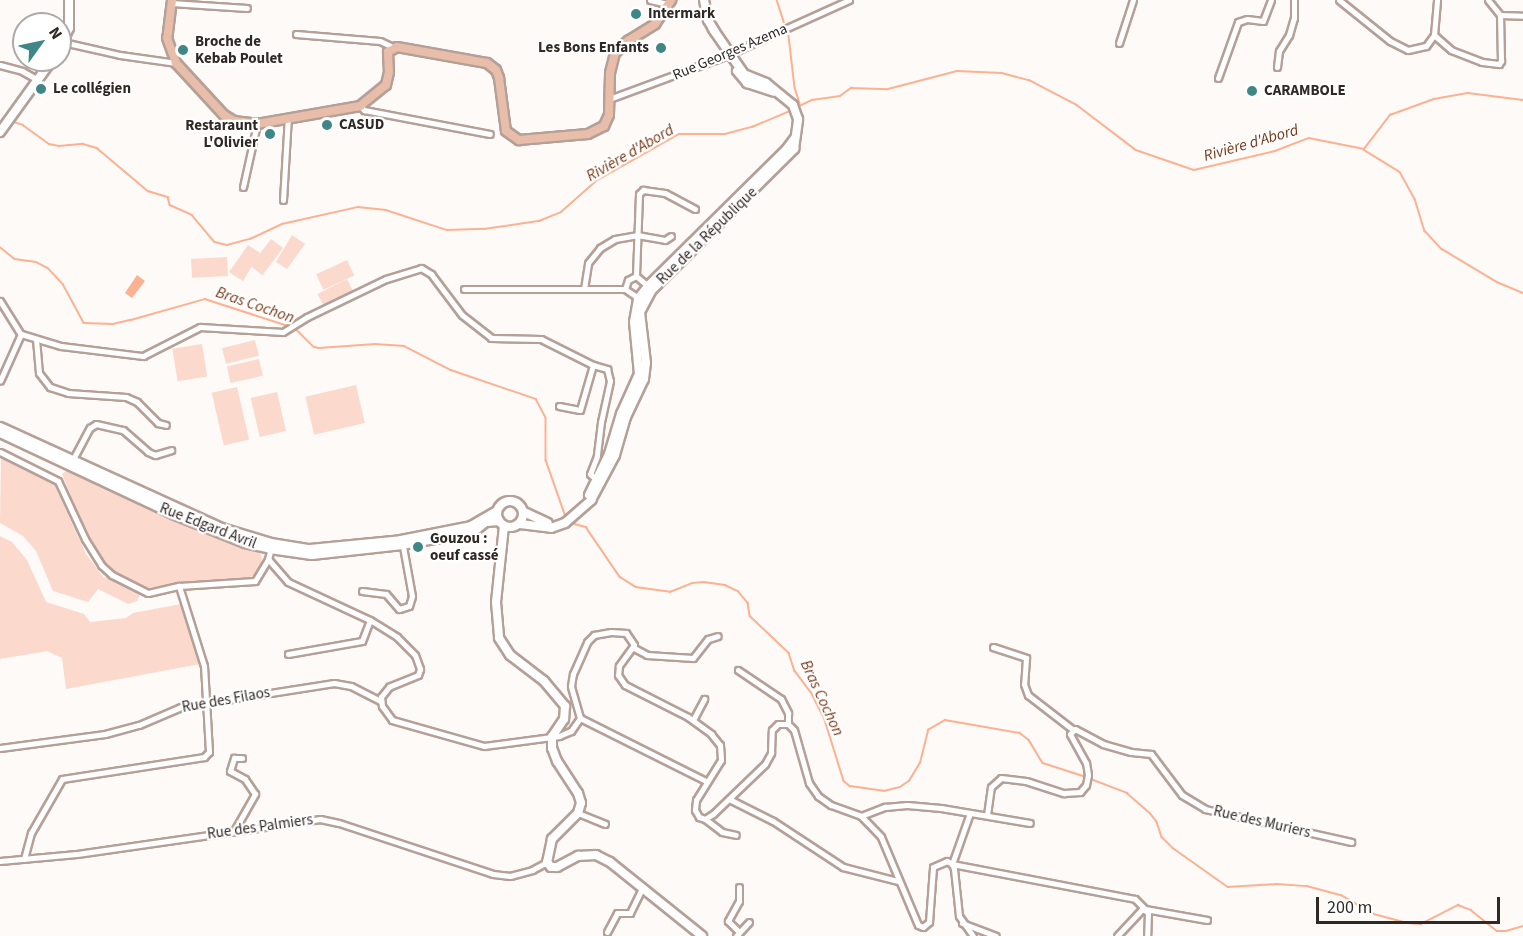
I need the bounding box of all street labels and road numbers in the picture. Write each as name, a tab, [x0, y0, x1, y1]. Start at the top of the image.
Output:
street label: Rue Georges Azema	[670, 20, 790, 84]
street label: Rue de la République	[653, 184, 761, 288]
street label: Rue Edgard Avril	[157, 499, 259, 553]
street label: Rue des Filaos	[181, 683, 271, 717]
street label: Rue des Muriers	[1212, 802, 1312, 842]
street label: Rue des Palmiers	[206, 811, 314, 843]

